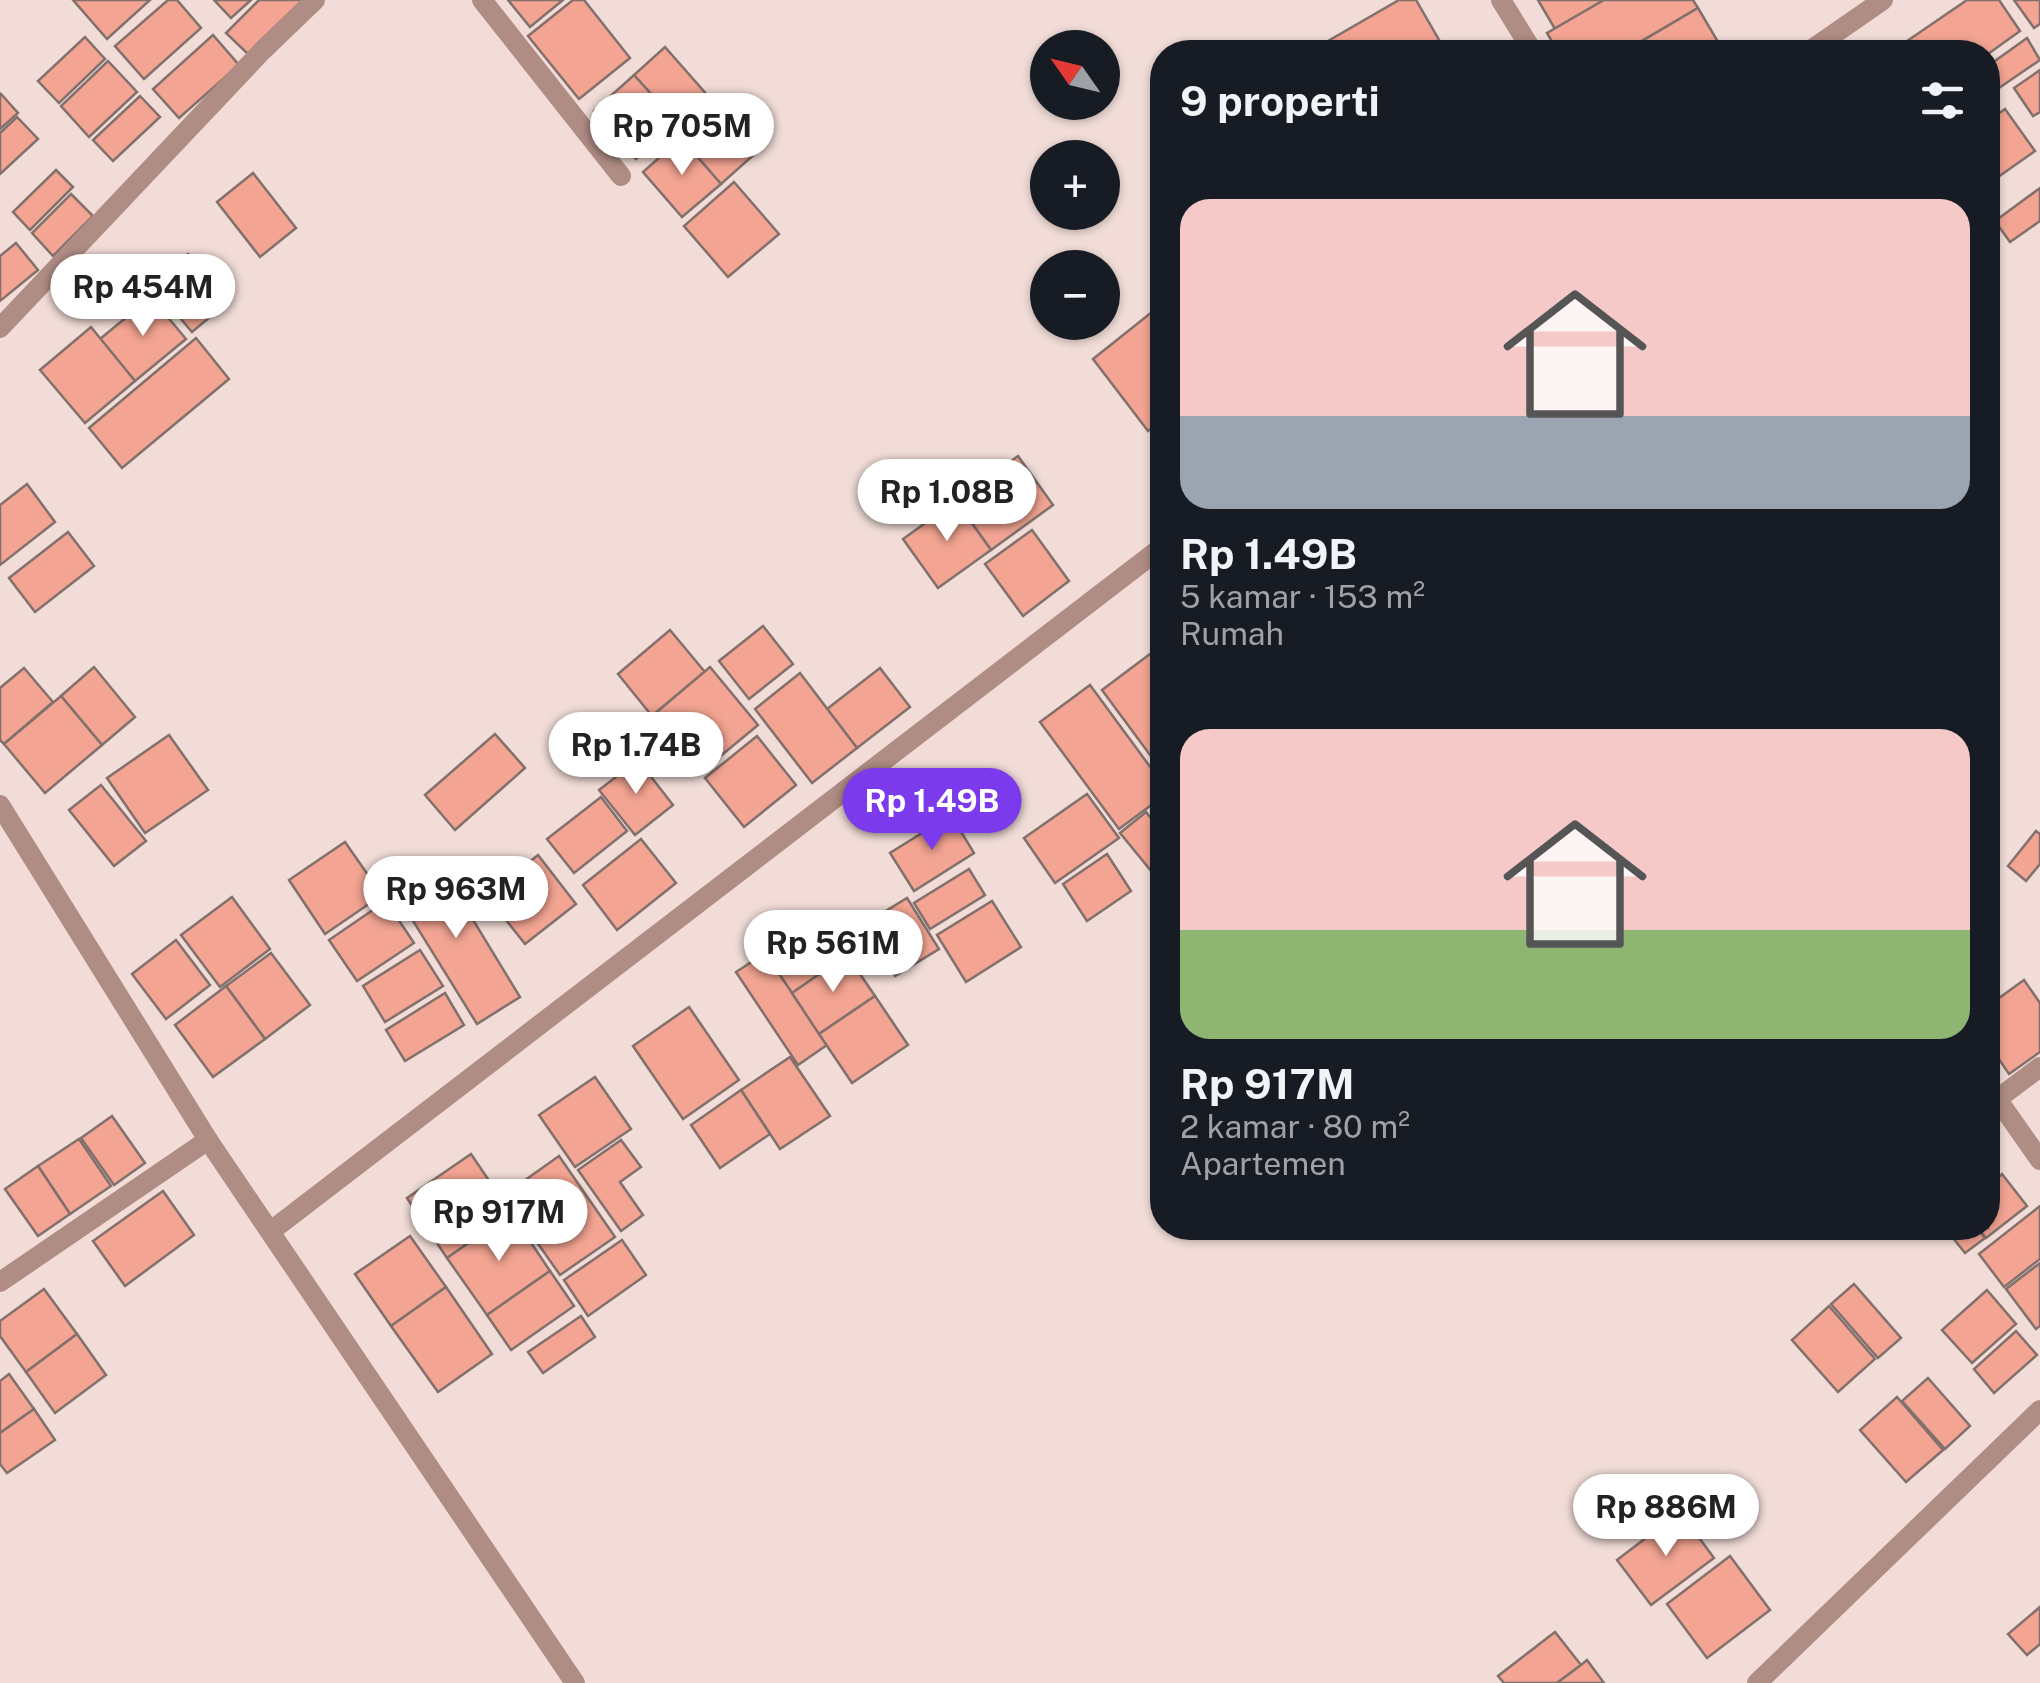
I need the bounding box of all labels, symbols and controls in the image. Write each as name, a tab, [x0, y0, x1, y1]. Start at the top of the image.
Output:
north arrow	[1030, 30, 1120, 120]
map controls	[1030, 30, 1120, 340]
icon: filters	[1915, 73, 1970, 128]
text: 9 properti	[1180, 76, 1380, 125]
pin: Rp 705M	[590, 93, 774, 178]
text: Rp 705M	[612, 107, 752, 144]
button: +	[1030, 140, 1120, 230]
button: −	[1030, 250, 1120, 340]
pin: Rp 454M	[51, 254, 235, 339]
icon: home	[1485, 264, 1665, 444]
text: Rp 454M	[72, 268, 214, 305]
pin: Rp 1.08B	[844, 459, 1050, 544]
text: Rp 1.08B	[880, 473, 1014, 510]
text: Rp 1.49B	[1180, 529, 1357, 578]
text: 5 kamar · 153 m²	[1180, 578, 1425, 615]
text: Rumah	[1180, 615, 1284, 652]
pin: Rp 1.74B	[533, 712, 739, 797]
text: Rp 1.74B	[571, 726, 701, 763]
pin: Rp 1.49B	[829, 768, 1035, 853]
text: Rp 1.49B	[865, 782, 999, 819]
icon: home	[1485, 794, 1665, 974]
pin: Rp 963M	[364, 856, 548, 941]
text: Rp 963M	[385, 870, 527, 907]
pin: Rp 561M	[741, 910, 925, 995]
text: Rp 561M	[766, 924, 900, 961]
text: Rp 917M	[1180, 1059, 1354, 1108]
text: 2 kamar · 80 m²	[1180, 1108, 1410, 1145]
text: Apartemen	[1180, 1145, 1346, 1182]
pin: Rp 917M	[407, 1179, 591, 1264]
text: Rp 917M	[433, 1193, 565, 1230]
pin: Rp 886M	[1574, 1474, 1758, 1559]
text: Rp 886M	[1595, 1488, 1737, 1525]

